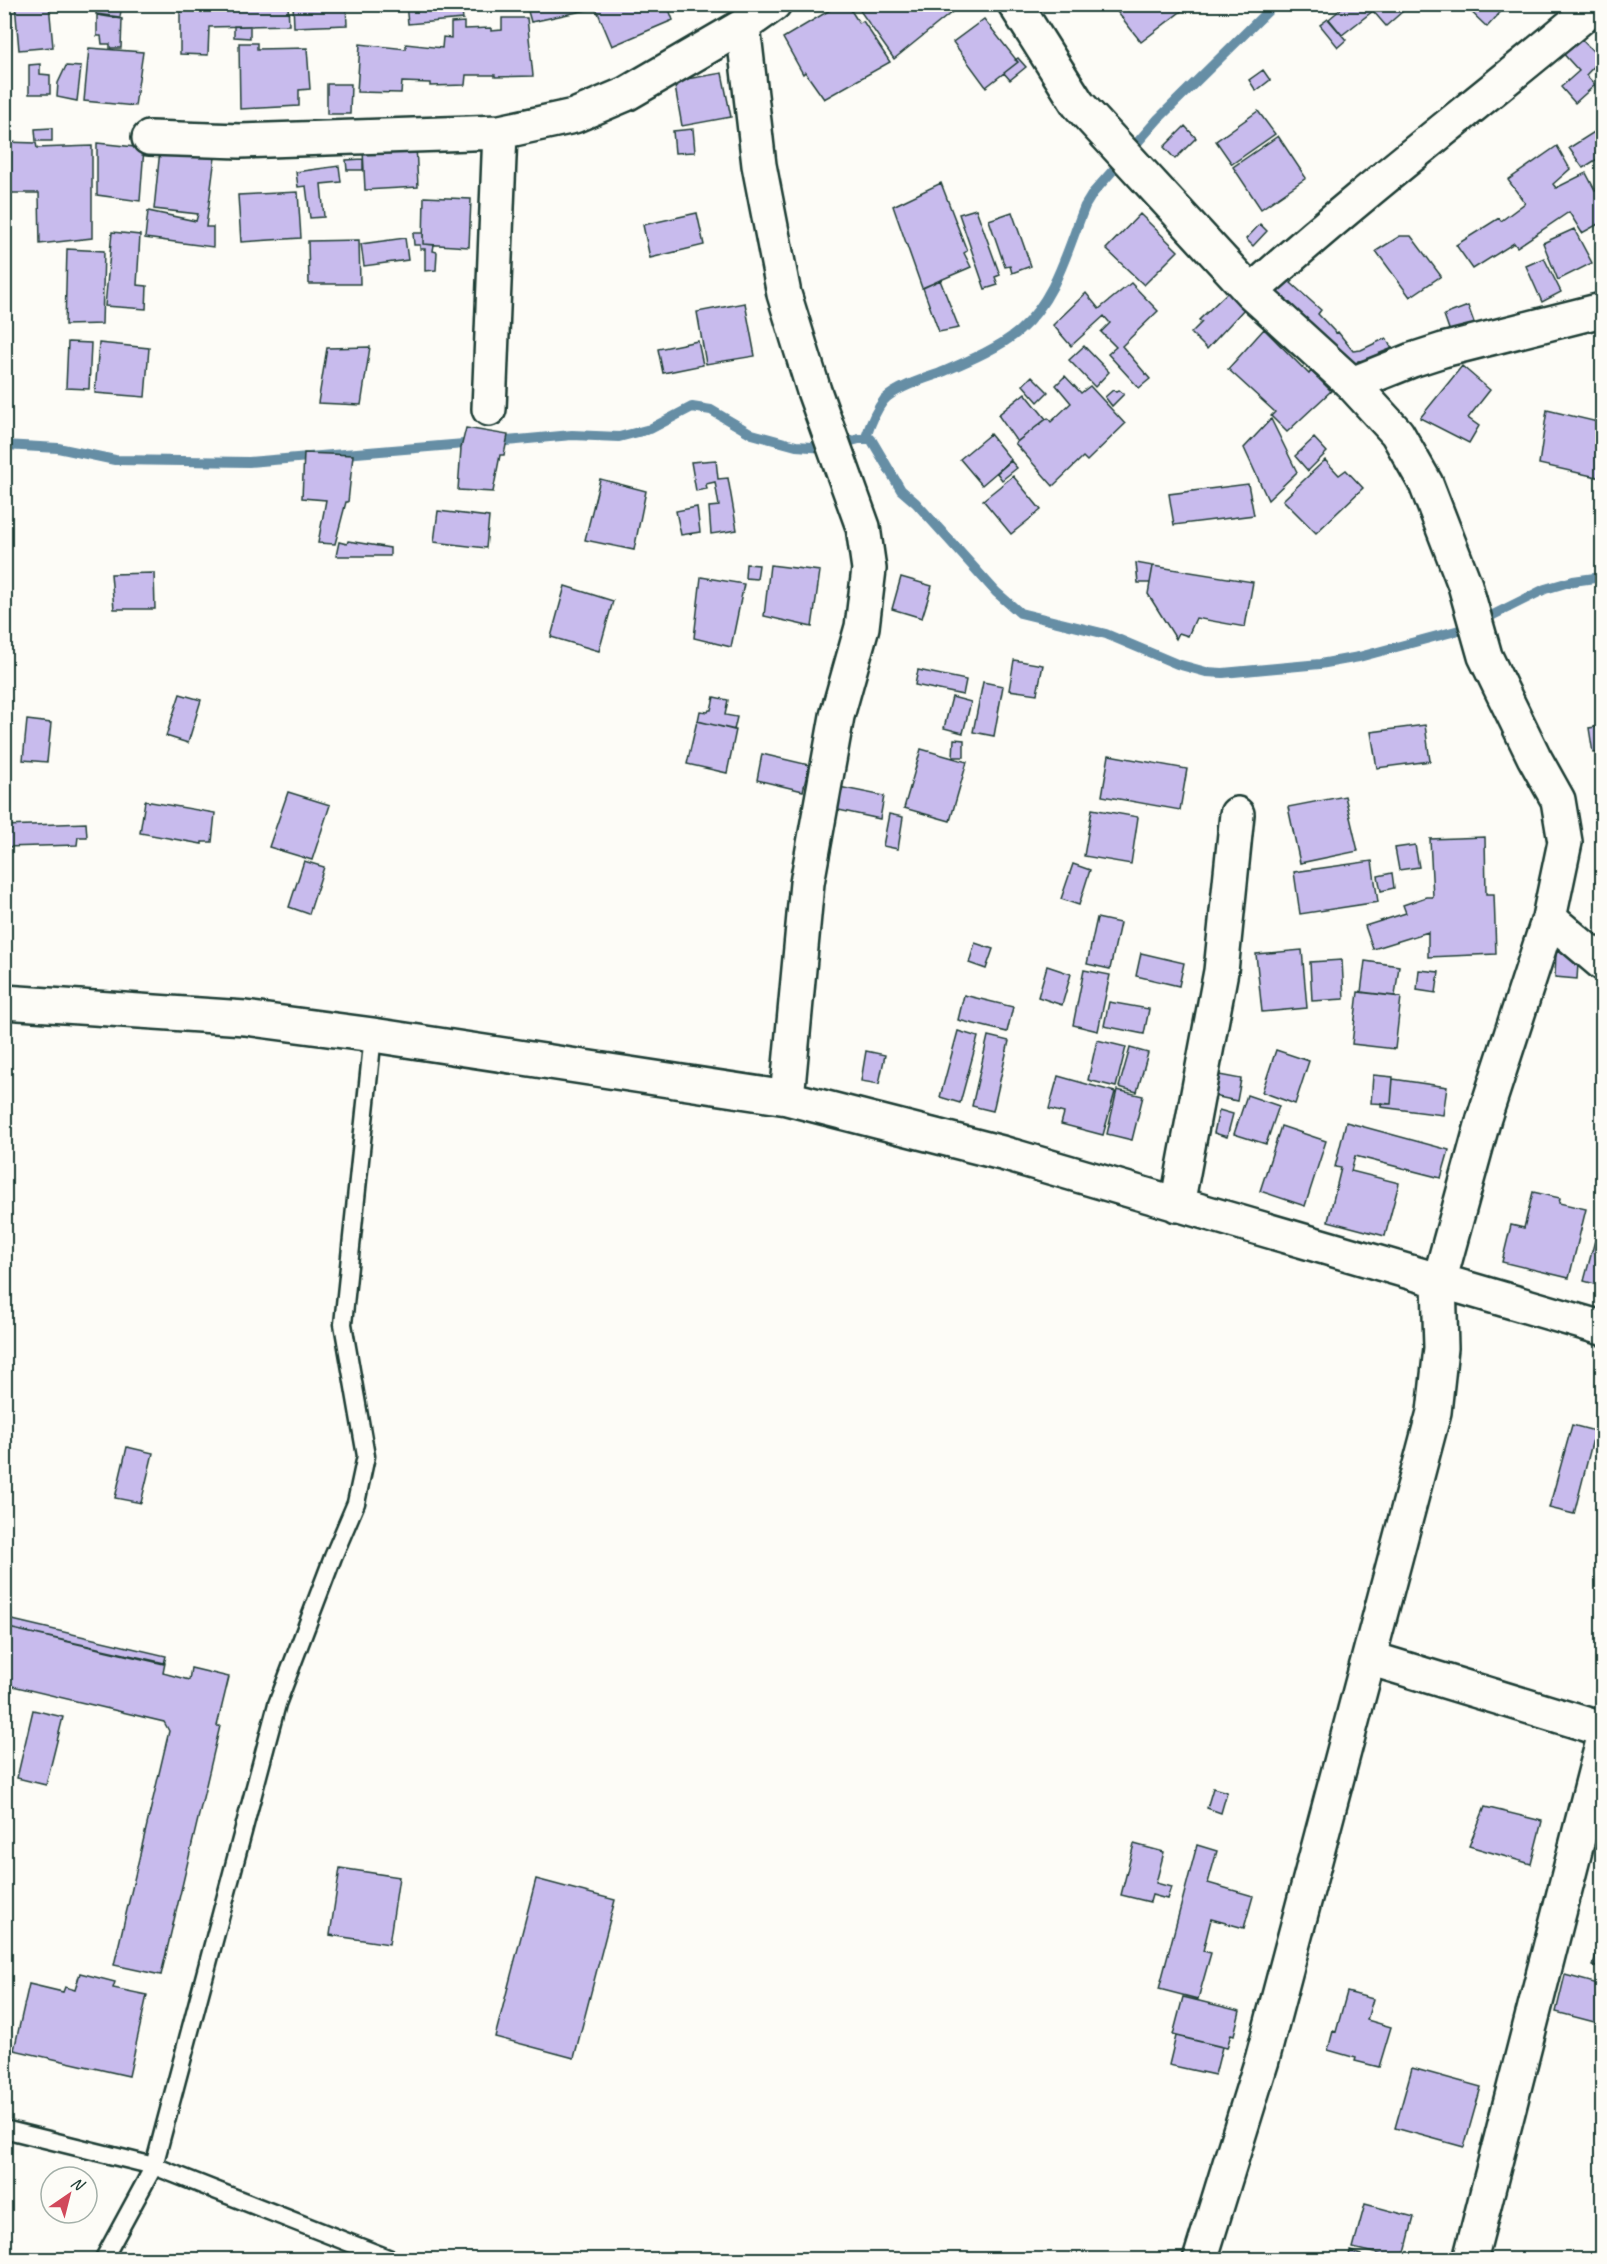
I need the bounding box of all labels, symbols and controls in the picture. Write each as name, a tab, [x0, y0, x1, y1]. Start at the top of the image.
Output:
north arrow	[39, 2165, 99, 2225]
text: N	[67, 2172, 89, 2196]

